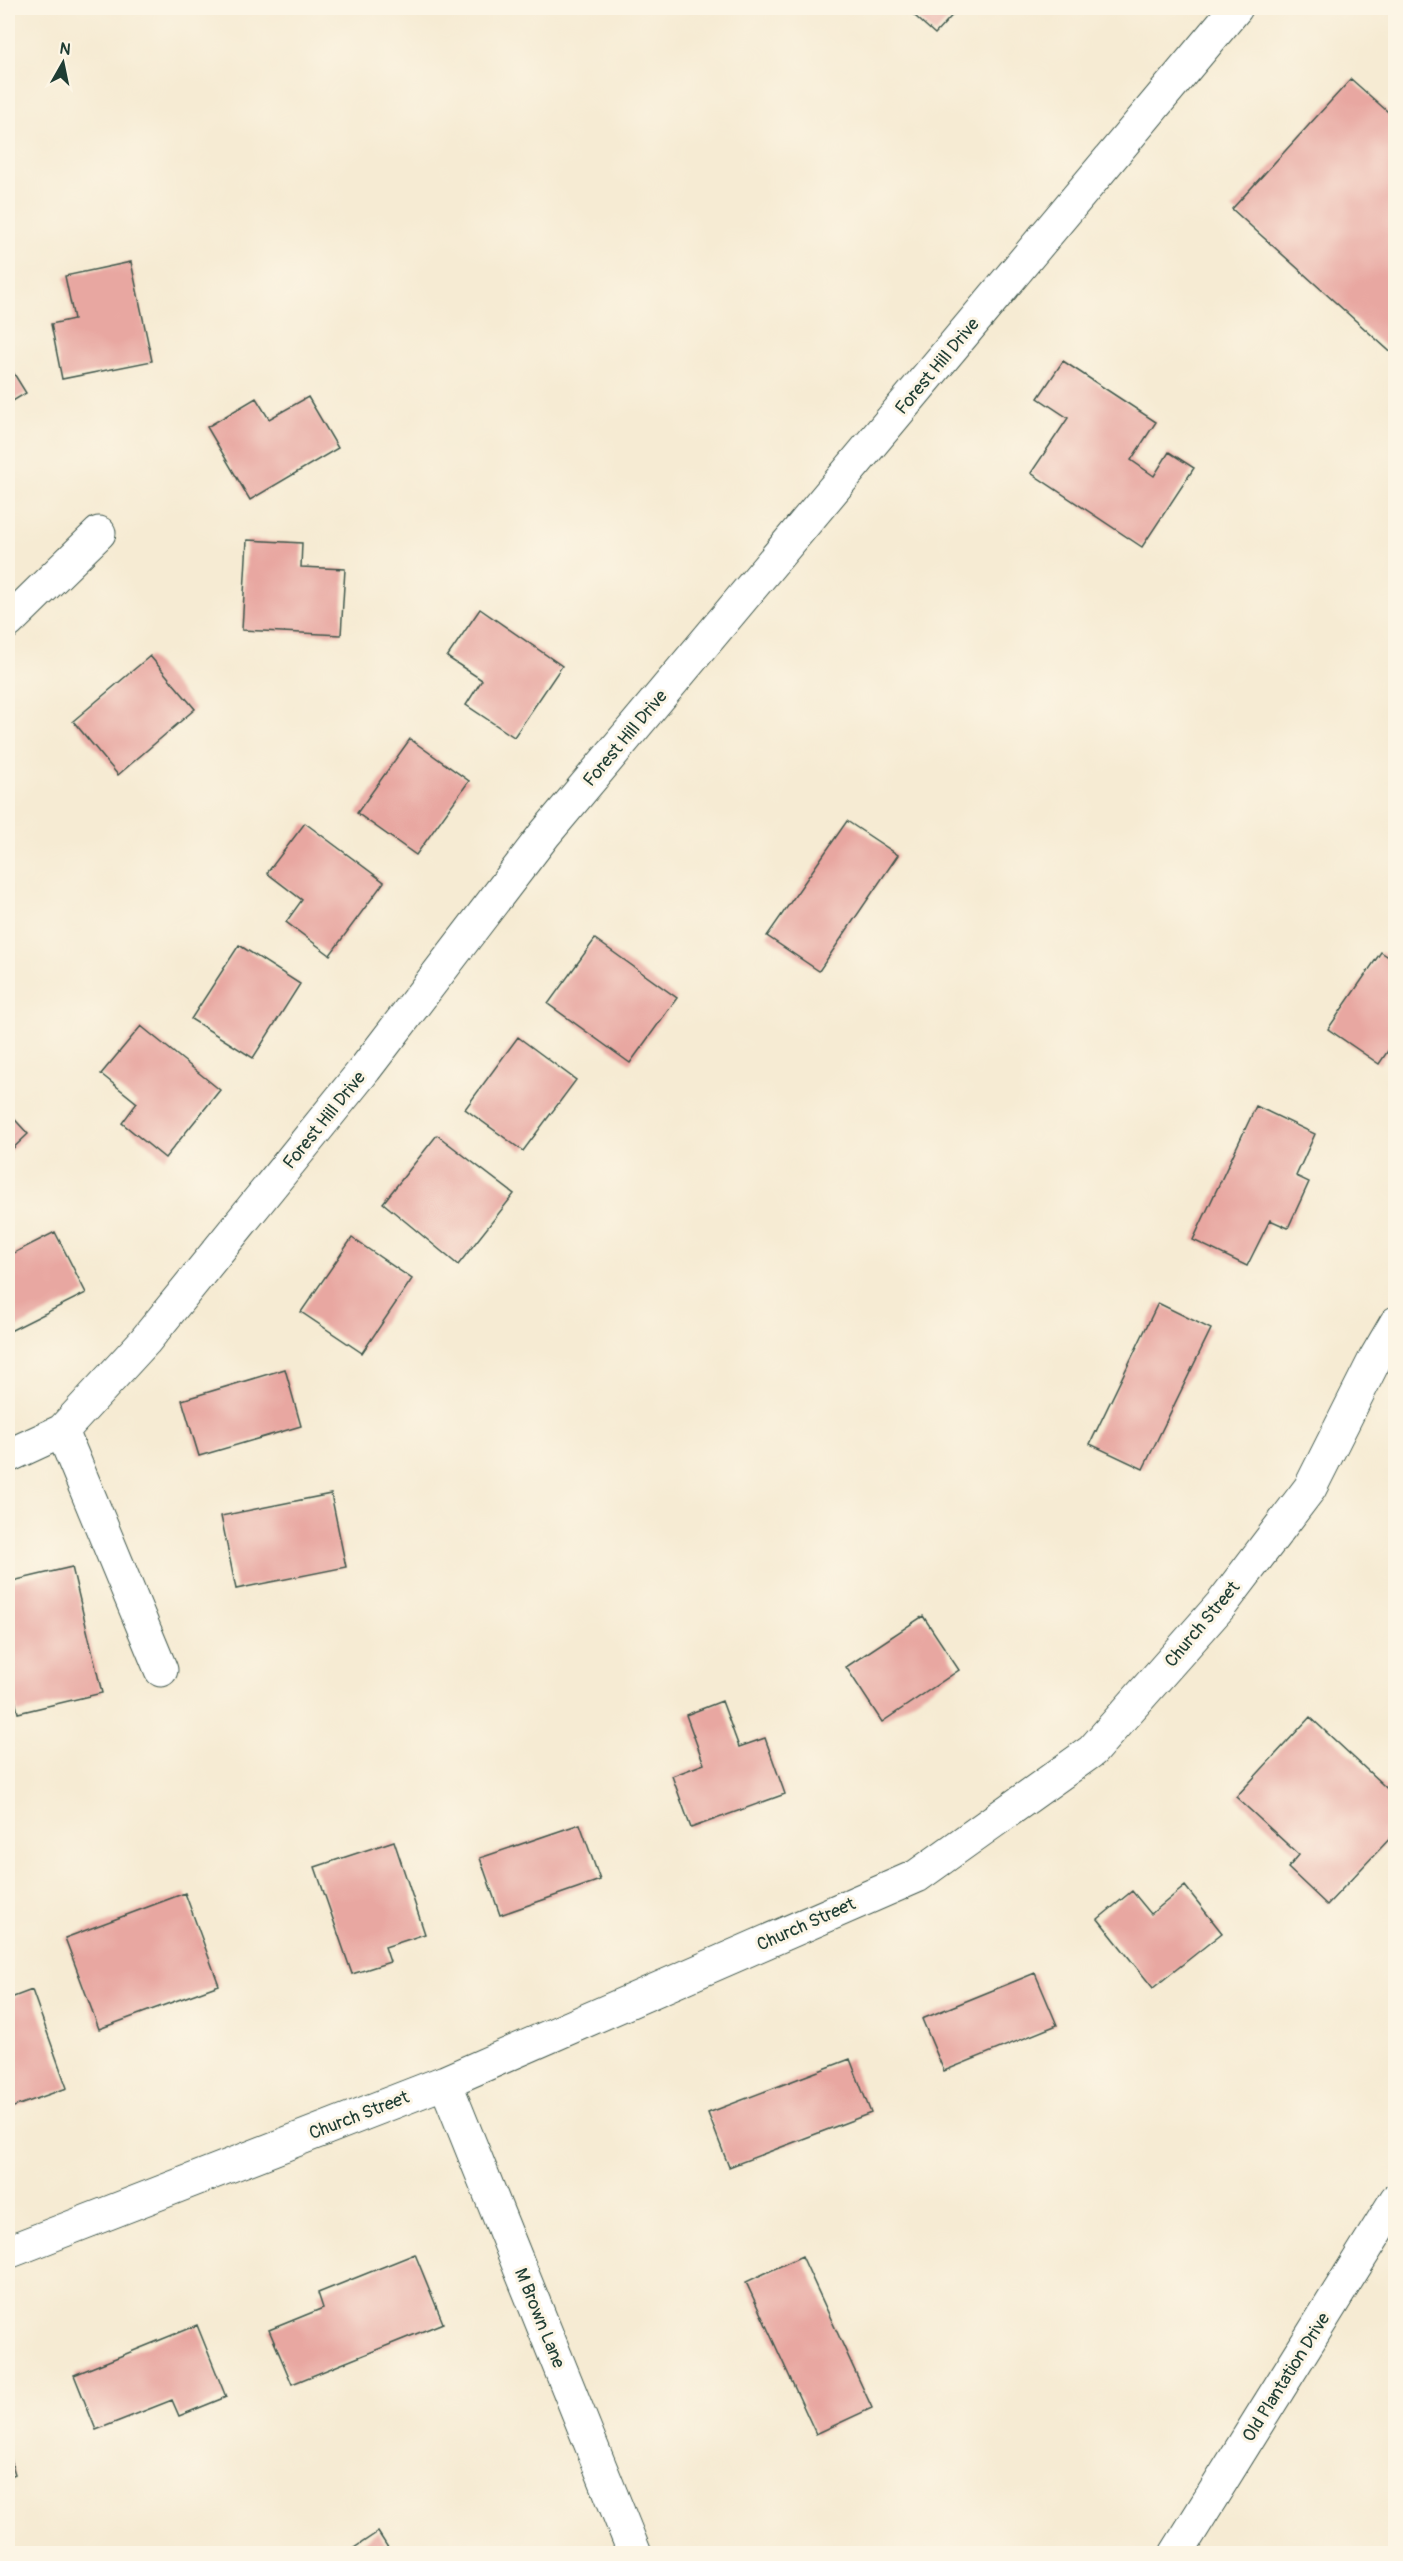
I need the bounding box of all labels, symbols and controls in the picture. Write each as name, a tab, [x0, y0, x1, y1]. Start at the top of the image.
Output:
north arrow	[33, 33, 93, 93]
text: N	[58, 38, 72, 60]
street label: Forest Hill Drive	[890, 313, 985, 419]
street label: Forest Hill Drive	[578, 685, 673, 791]
street label: Forest Hill Drive	[278, 1067, 371, 1174]
street label: Church Street	[1160, 1576, 1246, 1672]
street label: Church Street	[753, 1892, 860, 1956]
street label: Church Street	[306, 2086, 413, 2145]
street label: M Brown Lane	[509, 2265, 570, 2372]
street label: Old Plantation Drive	[1237, 2308, 1335, 2446]

